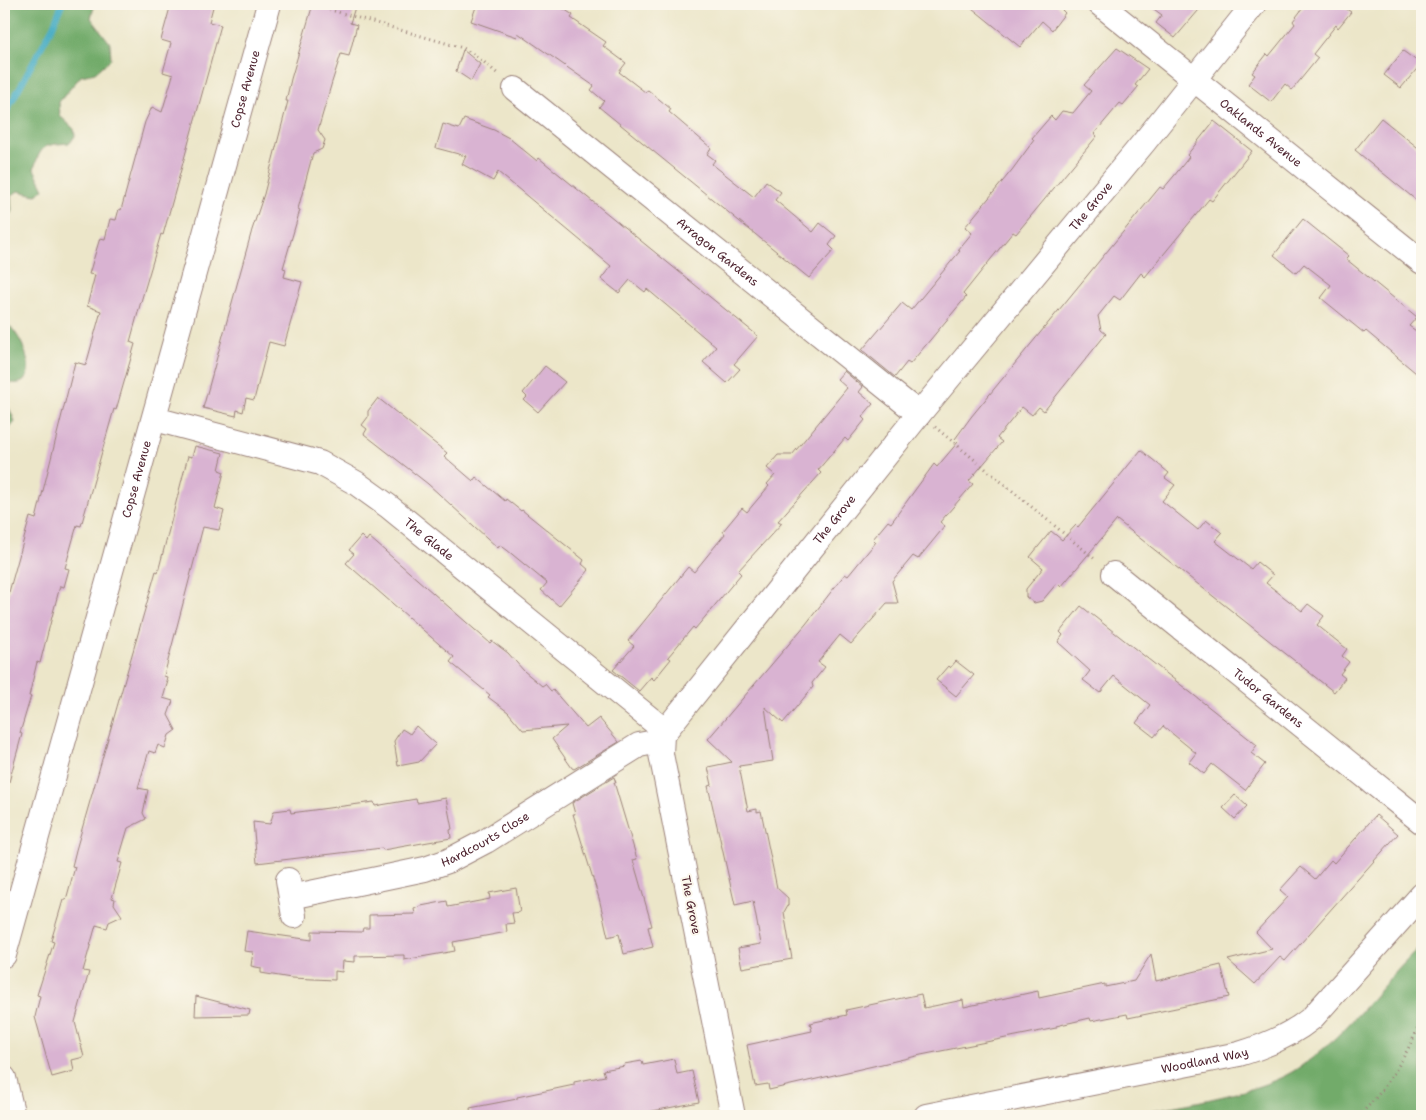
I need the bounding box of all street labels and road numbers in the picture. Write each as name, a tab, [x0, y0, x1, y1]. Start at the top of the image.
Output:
street label: Copse Avenue	[227, 48, 264, 130]
street label: Oaklands Avenue	[1216, 95, 1305, 171]
street label: The Grove	[1066, 178, 1116, 234]
street label: Arragon Gardens	[673, 214, 762, 290]
street label: Copse Avenue	[118, 438, 155, 520]
street label: The Grove	[810, 491, 859, 548]
street label: The Glade	[401, 514, 457, 564]
street label: Tudor Gardens	[1230, 665, 1307, 732]
street label: Hardcourts Close	[439, 808, 532, 871]
street label: The Grove	[677, 874, 705, 936]
street label: Woodland Way	[1160, 1044, 1250, 1077]

